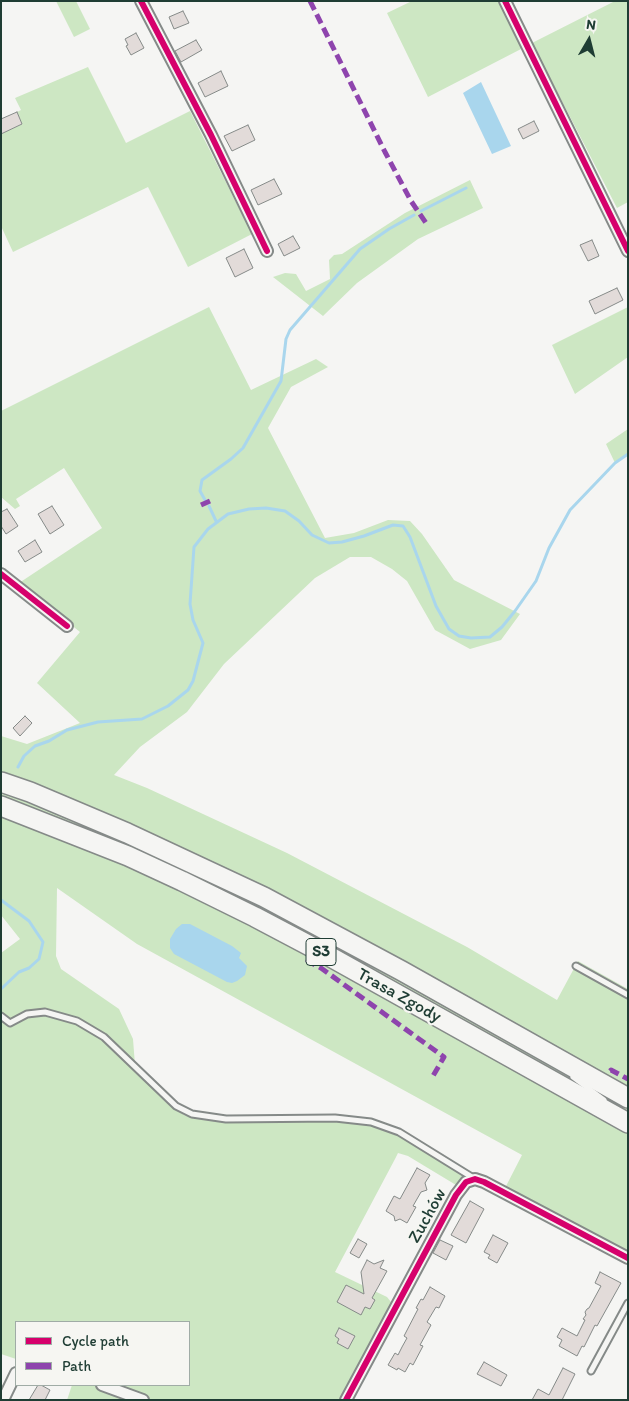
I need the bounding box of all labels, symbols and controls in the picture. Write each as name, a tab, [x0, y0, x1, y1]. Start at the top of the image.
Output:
north arrow	[564, 15, 614, 65]
text: N	[585, 16, 597, 34]
road number: S3	[306, 939, 336, 966]
street label: Trasa Zgody	[353, 964, 445, 1028]
street label: Zuchów	[404, 1185, 452, 1247]
legend	[15, 1321, 190, 1386]
text: Cycle path	[62, 1332, 129, 1350]
text: Path	[62, 1357, 91, 1375]

